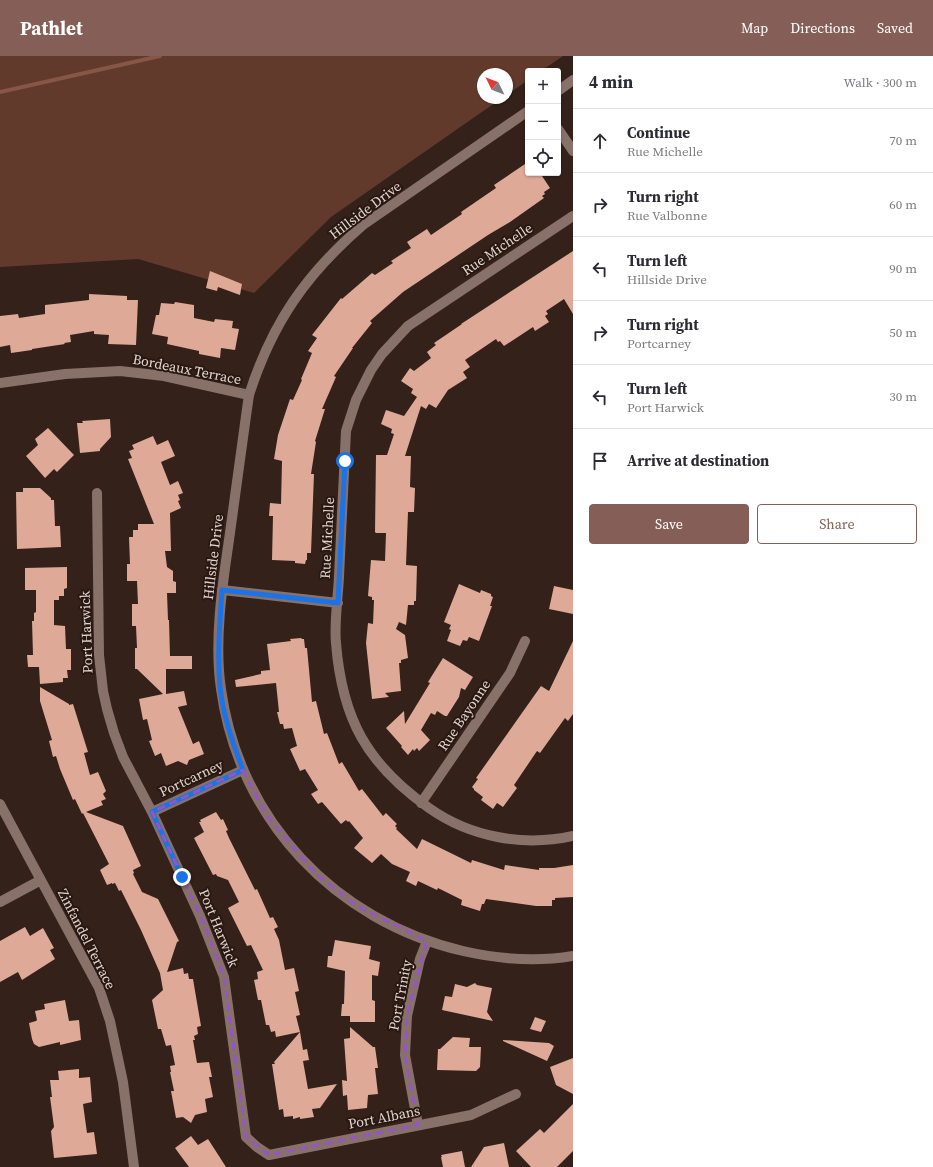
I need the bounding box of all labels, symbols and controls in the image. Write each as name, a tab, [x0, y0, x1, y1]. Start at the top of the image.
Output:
text: Pathlet	[20, 15, 83, 41]
text: Map	[741, 18, 768, 38]
text: Directions	[790, 18, 855, 38]
text: Saved	[877, 18, 913, 38]
north arrow	[477, 68, 513, 104]
map controls	[525, 68, 561, 176]
button: +	[525, 68, 561, 104]
text: 4 min	[589, 70, 633, 94]
text: Walk · 300 m	[844, 74, 917, 91]
button: −	[525, 104, 561, 140]
text: Continue	[627, 122, 690, 143]
icon: ahead	[589, 130, 611, 152]
text: 70 m	[889, 132, 917, 149]
button: locate	[525, 140, 561, 176]
text: Rue Michelle	[627, 143, 703, 160]
street label: Hillside Drive	[325, 176, 405, 244]
text: Turn right	[627, 186, 699, 207]
icon: right	[589, 194, 611, 216]
text: 60 m	[889, 196, 917, 213]
text: Rue Valbonne	[627, 207, 707, 224]
street label: Rue Michelle	[458, 218, 536, 280]
text: Turn left	[627, 250, 687, 271]
icon: left	[589, 258, 611, 280]
text: 90 m	[889, 260, 917, 277]
text: Hillside Drive	[627, 271, 707, 288]
text: Turn right	[627, 314, 699, 335]
icon: right	[589, 322, 611, 344]
text: 50 m	[889, 324, 917, 341]
text: Portcarney	[627, 335, 691, 352]
street label: Bordeaux Terrace	[131, 349, 243, 389]
text: Turn left	[627, 378, 687, 399]
icon: left	[589, 386, 611, 408]
text: 30 m	[889, 388, 917, 405]
text: Port Harwick	[627, 399, 704, 416]
icon: arrive	[589, 450, 611, 472]
text: Arrive at destination	[627, 450, 769, 471]
route start	[336, 452, 354, 470]
street label: Rue Michelle	[315, 497, 339, 579]
button: Save	[589, 504, 749, 544]
button: Share	[757, 504, 917, 544]
street label: Hillside Drive	[198, 513, 228, 601]
street label: Port Harwick	[75, 590, 97, 674]
street label: Rue Bayonne	[433, 675, 495, 755]
street label: Portcarney	[156, 754, 227, 802]
route end	[173, 868, 191, 886]
street label: Zinfandel Terrace	[53, 885, 121, 993]
street label: Port Harwick	[194, 886, 244, 970]
street label: Port Trinity	[383, 957, 417, 1032]
street label: Port Albans	[346, 1100, 422, 1134]

